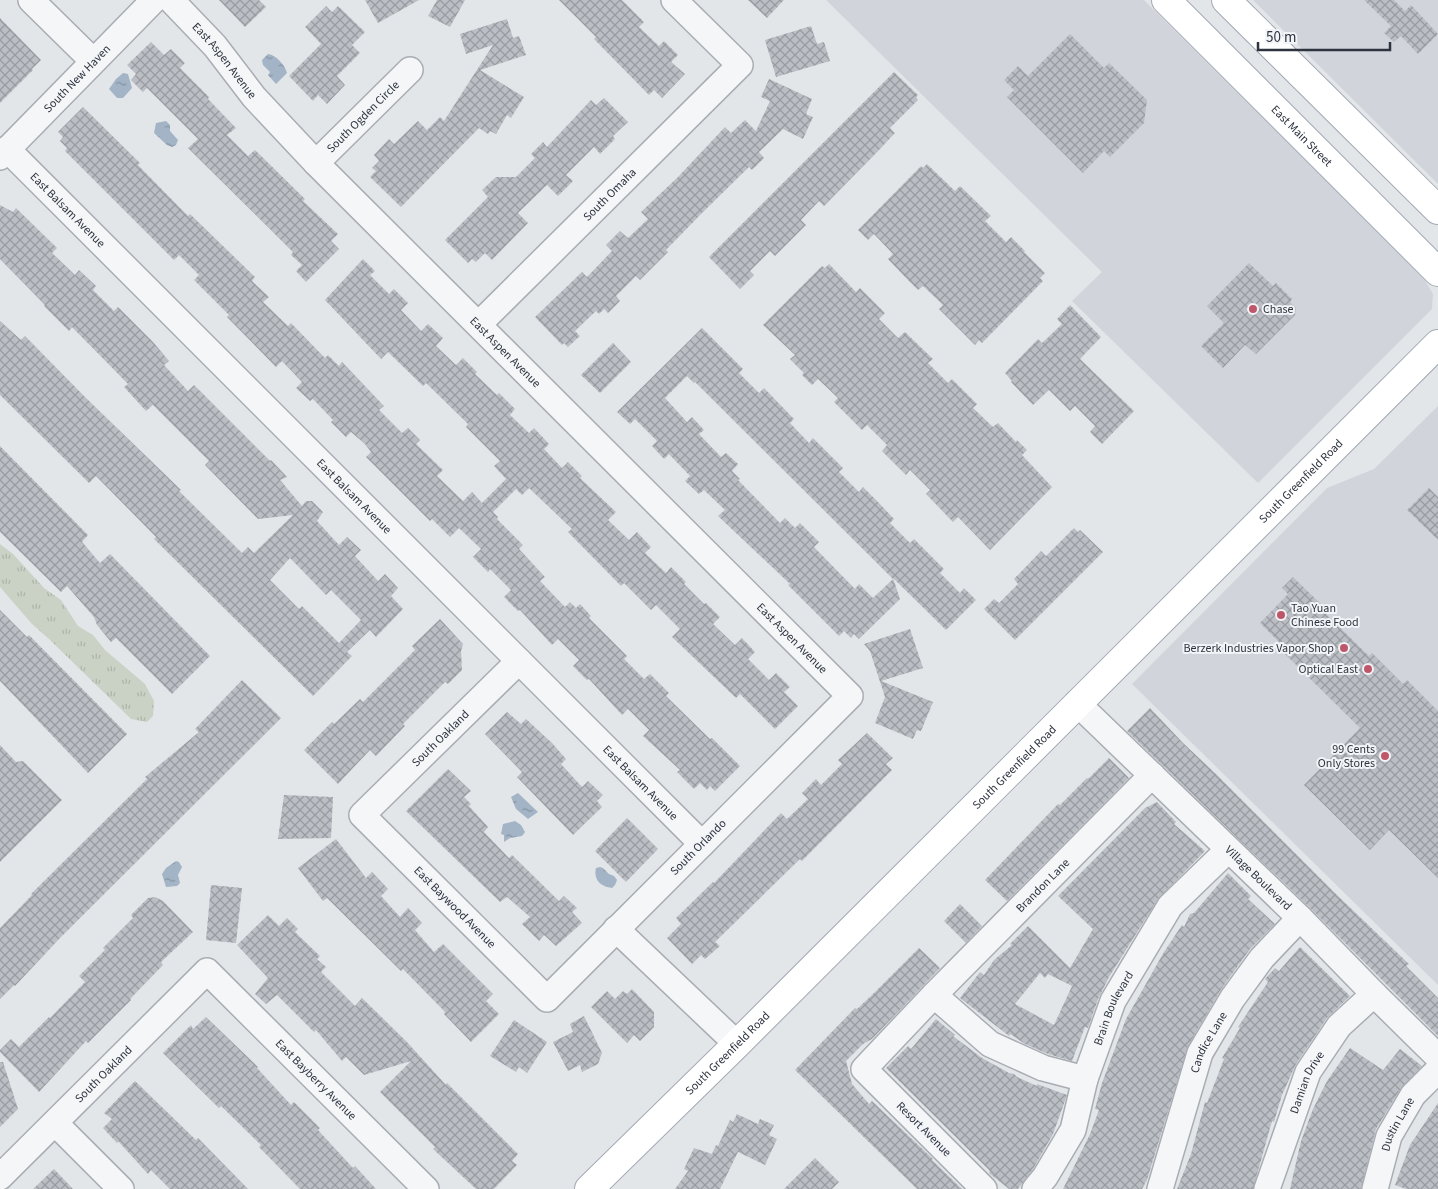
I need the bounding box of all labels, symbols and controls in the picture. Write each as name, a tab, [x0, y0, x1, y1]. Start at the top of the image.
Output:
street label: East Aspen Avenue	[188, 19, 261, 103]
scale bar	[1258, 20, 1390, 52]
text: 50 m	[1266, 27, 1296, 48]
street label: South New Haven	[40, 41, 115, 117]
street label: South Ogden Circle	[323, 77, 404, 157]
street label: East Main Street	[1267, 102, 1336, 171]
street label: South Omaha	[579, 164, 640, 225]
street label: East Balsam Avenue	[26, 169, 109, 252]
place label: Chase	[1263, 301, 1293, 318]
marker: Chase	[1247, 303, 1259, 315]
street label: East Aspen Avenue	[466, 313, 544, 392]
street label: South Greenfield Road	[1255, 435, 1347, 527]
street label: East Balsam Avenue	[312, 455, 395, 538]
street label: East Aspen Avenue	[752, 599, 831, 678]
place label: Tao Yuan Chinese Food	[1291, 600, 1359, 631]
marker: Tao Yuan Chinese Food	[1275, 609, 1287, 621]
place label: Berzerk Industries Vapor Shop	[1183, 640, 1334, 657]
marker: Berzerk Industries Vapor Shop	[1338, 642, 1350, 654]
place label: Optical East	[1298, 661, 1358, 678]
marker: Optical East	[1362, 663, 1374, 675]
street label: South Oakland	[408, 706, 473, 771]
street label: South Greenfield Road	[969, 722, 1061, 813]
street label: East Balsam Avenue	[599, 741, 682, 824]
place label: 99 Cents Only Stores	[1318, 741, 1375, 772]
marker: 99 Cents Only Stores	[1379, 750, 1391, 762]
street label: South Orlando	[666, 815, 730, 879]
street label: Village Boulevard	[1221, 842, 1295, 915]
street label: Brandon Lane	[1012, 855, 1074, 917]
street label: East Baywood Avenue	[410, 862, 500, 952]
street label: Brain Boulevard	[1090, 968, 1138, 1048]
street label: South Greenfield Road	[682, 1008, 774, 1099]
street label: Candice Lane	[1187, 1009, 1232, 1075]
street label: East Bayberry Avenue	[271, 1036, 360, 1124]
street label: South Oakland	[71, 1042, 136, 1107]
street label: Damian Drive	[1286, 1048, 1329, 1116]
street label: Dustin Lane	[1377, 1094, 1419, 1153]
street label: Resort Avenue	[892, 1098, 955, 1161]

